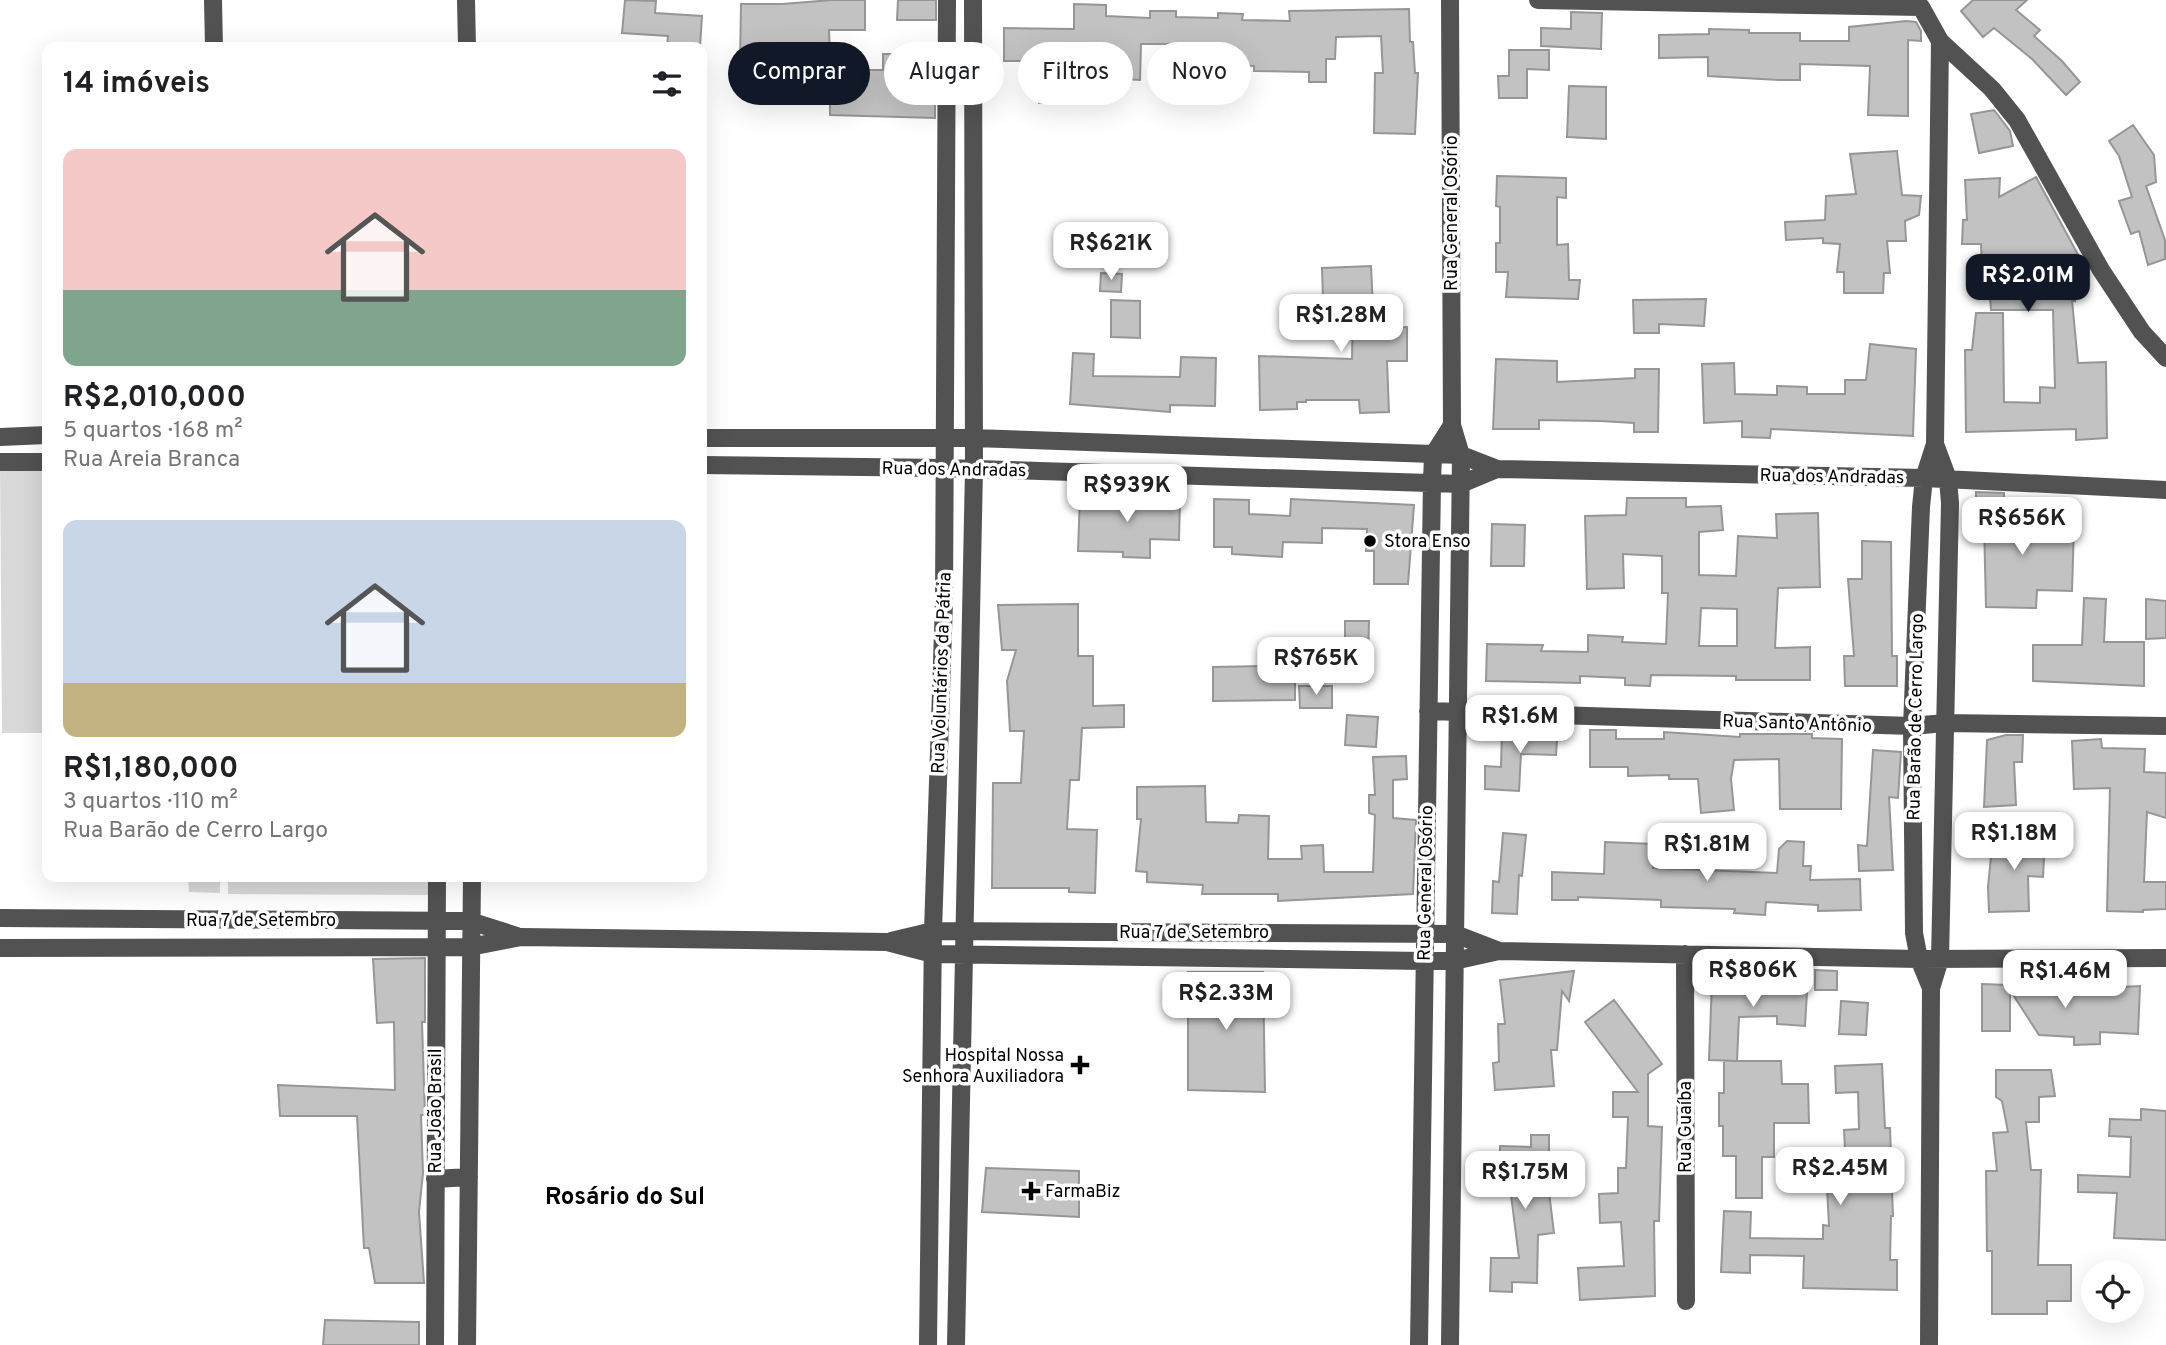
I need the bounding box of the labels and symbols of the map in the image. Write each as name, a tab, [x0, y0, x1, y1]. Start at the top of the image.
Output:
street label: Rua General Osório	[1441, 135, 1464, 291]
pin: R$621K	[1054, 222, 1168, 282]
pin: R$2.01M	[1963, 254, 2093, 314]
pin: R$1.28M	[1276, 294, 1406, 354]
street label: Rua dos Andradas	[881, 458, 1027, 483]
pin: R$939K	[1070, 464, 1184, 524]
street label: Rua dos Andradas	[1759, 465, 1905, 490]
pin: R$656K	[1965, 498, 2079, 557]
place label: Stora Enso	[1384, 531, 1471, 554]
marker: Stora Enso	[1362, 533, 1378, 549]
street label: Rua Voluntários da Pátria	[927, 572, 958, 774]
street label: Rua Barão de Cerro Largo	[1903, 613, 1930, 821]
pin: R$765K	[1259, 638, 1373, 697]
pin: R$1.6M	[1463, 696, 1577, 755]
street label: Rua Santo Antônio	[1722, 710, 1872, 739]
street label: Rua General Osório	[1414, 805, 1439, 961]
pin: R$1.18M	[1949, 812, 2079, 872]
pin: R$1.81M	[1642, 824, 1772, 883]
street label: Rua 7 de Setembro	[186, 910, 336, 933]
street label: Rua 7 de Setembro	[1119, 922, 1269, 945]
pin: R$806K	[1696, 950, 1810, 1009]
pin: R$1.46M	[2000, 950, 2130, 1010]
pin: R$2.33M	[1161, 972, 1291, 1032]
place label: Hospital Nossa Senhora Auxiliadora	[902, 1045, 1064, 1089]
street label: Rua João Brasil	[425, 1049, 448, 1173]
marker: Hospital Nossa Senhora Auxiliadora	[1070, 1055, 1090, 1075]
street label: Rua Guaíba	[1675, 1081, 1698, 1173]
pin: R$2.45M	[1775, 1148, 1905, 1207]
pin: R$1.75M	[1460, 1152, 1590, 1211]
place label: FarmaBiz	[1045, 1181, 1121, 1204]
district label: Rosário do Sul	[545, 1183, 705, 1213]
marker: FarmaBiz	[1023, 1183, 1039, 1199]

